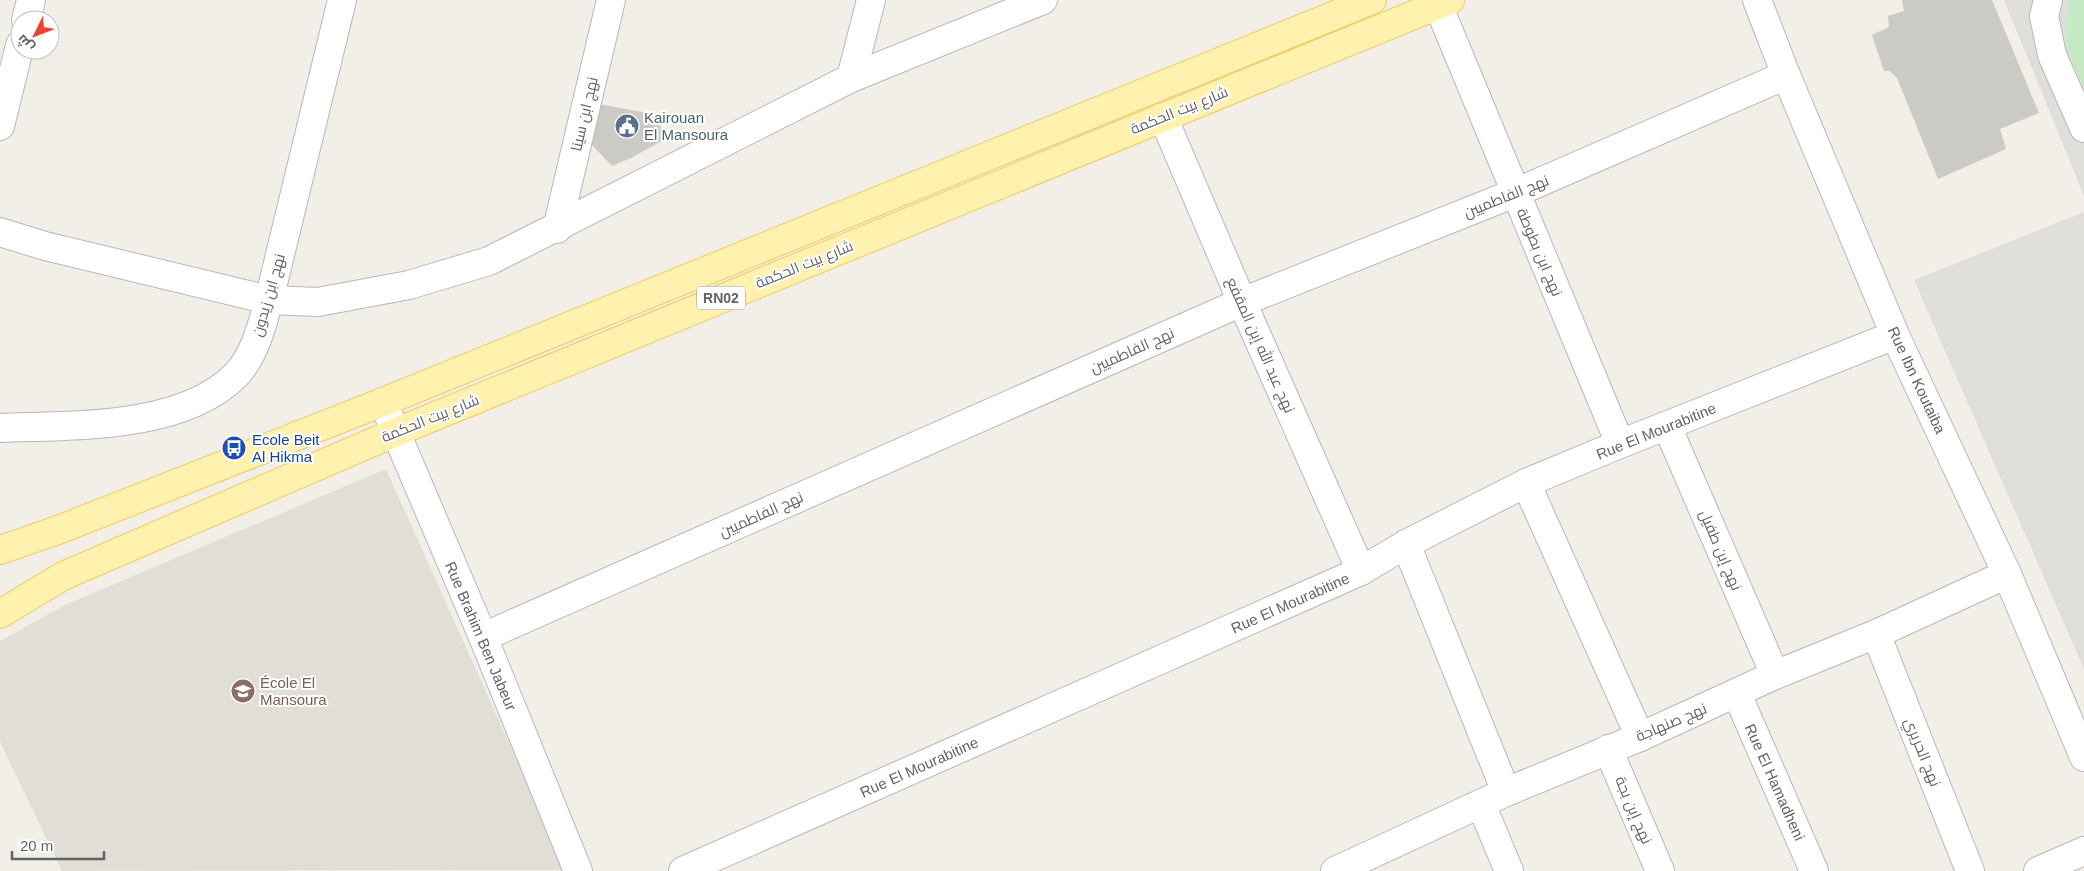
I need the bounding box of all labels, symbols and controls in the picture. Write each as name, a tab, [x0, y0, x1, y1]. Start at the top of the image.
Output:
north arrow	[10, 10, 60, 60]
text: ش	[13, 31, 38, 56]
street label: نهج ابن سينا	[567, 75, 604, 154]
street label: شارع بيت الحكمة	[1128, 83, 1231, 140]
place label: Kairouan El Mansoura	[644, 109, 729, 143]
public building icon: Kairouan El Mansoura	[614, 113, 640, 139]
street label: نهج الفاطميين	[1461, 171, 1552, 224]
street label: نهج ابن بطوطة	[1511, 205, 1566, 300]
street label: شارع بيت الحكمة	[753, 237, 856, 294]
street label: نهج ابن زيدون	[248, 252, 291, 339]
street label: نهج عبد الله إبن المقفع	[1221, 274, 1299, 417]
road number: RN02	[697, 286, 745, 310]
street label: نهج الفاطميين	[1087, 324, 1178, 379]
street label: Rue Ibn Koutaiba	[1885, 324, 1949, 437]
street label: شارع بيت الحكمة	[379, 391, 482, 448]
street label: Rue El Mourabitine	[1594, 399, 1718, 463]
place label: Ecole Beit Al Hikma	[252, 431, 320, 465]
bus stop icon: Ecole Beit Al Hikma	[221, 435, 247, 461]
street label: نهج الفاطميين	[716, 488, 807, 543]
street label: نهج إبن طفيل	[1694, 507, 1746, 594]
street label: Rue Brahim Ben Jabeur	[442, 559, 520, 713]
street label: Rue El Mourabitine	[1228, 569, 1352, 637]
place label: École El Mansoura	[260, 674, 327, 708]
school or university icon: École El Mansoura	[230, 678, 256, 704]
street label: نهج صنهاجة	[1633, 699, 1710, 747]
street label: نهج الحريري	[1898, 715, 1944, 790]
street label: Rue El Hamadheni	[1742, 721, 1808, 843]
street label: Rue El Mourabitine	[857, 733, 981, 801]
street label: نهج إبن بجة	[1609, 774, 1656, 848]
scale bar	[12, 828, 105, 860]
text: 20 m	[20, 837, 53, 854]

